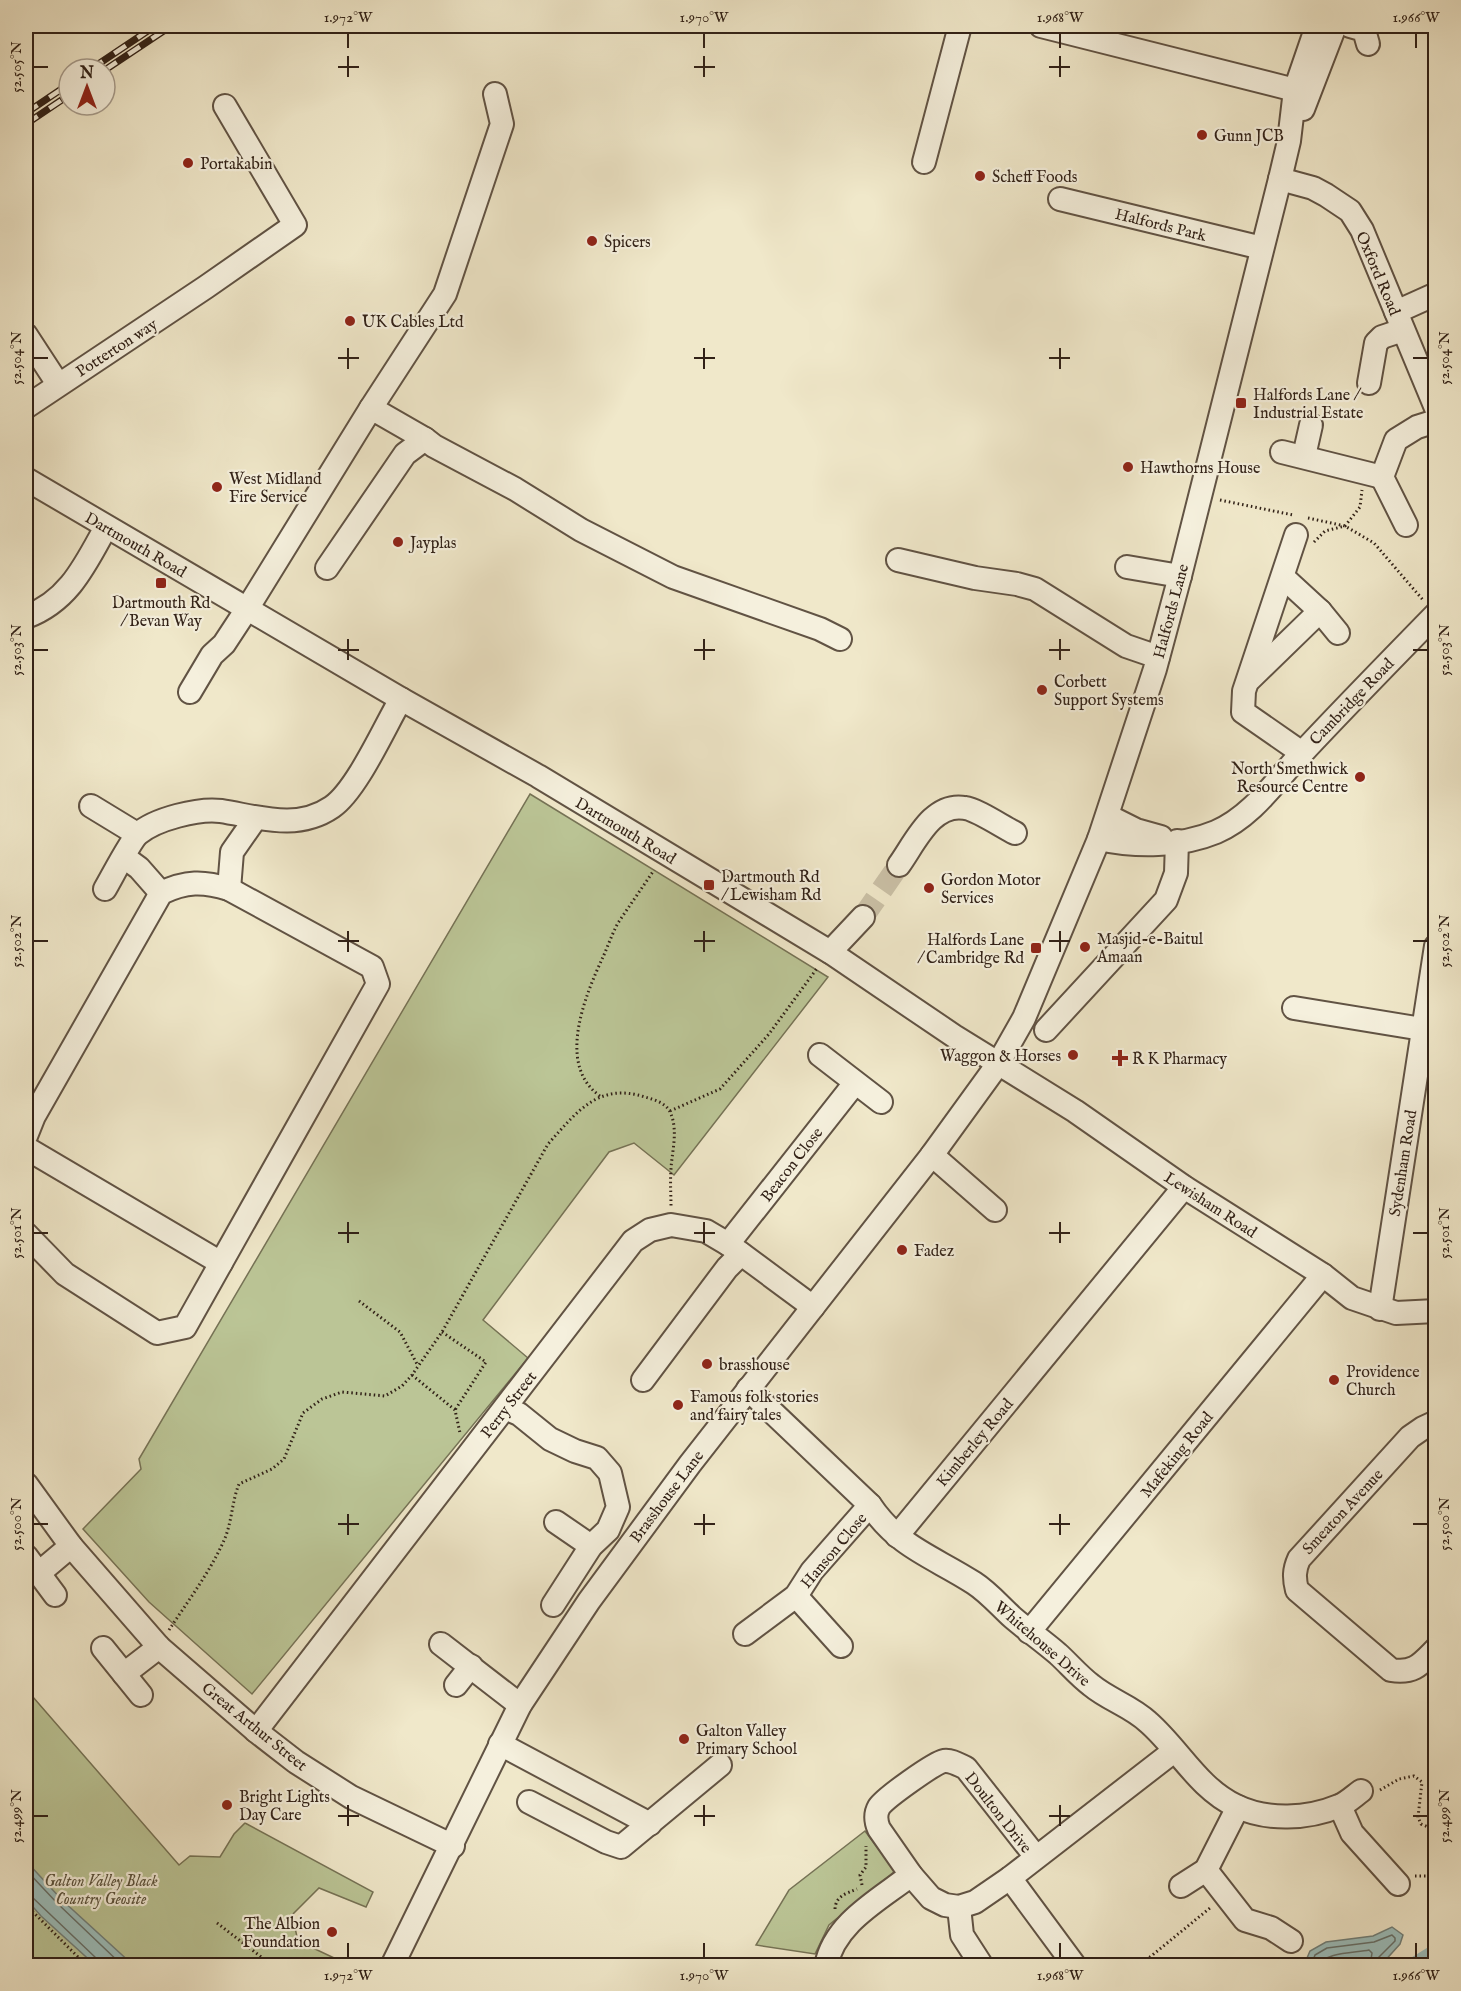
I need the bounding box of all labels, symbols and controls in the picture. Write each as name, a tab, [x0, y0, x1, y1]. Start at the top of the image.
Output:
text: 1.972°W	[324, 8, 373, 27]
text: 1.970°W	[680, 8, 729, 27]
text: 1.968°W	[1037, 8, 1084, 27]
text: 1.966°W	[1392, 8, 1440, 27]
text: 52.505°N	[7, 41, 26, 93]
north arrow	[57, 57, 117, 117]
text: N	[79, 64, 94, 84]
place label: Gunn JCB	[1214, 127, 1284, 147]
marker: Gunn JCB	[1195, 128, 1209, 142]
place label: Portakabin	[200, 155, 273, 175]
marker: Portakabin	[181, 156, 195, 170]
place label: Scheff Foods	[992, 168, 1078, 188]
marker: Scheff Foods	[973, 169, 987, 183]
street label: Halfords Park	[1113, 205, 1209, 247]
street label: Oxford Road	[1350, 229, 1404, 319]
place label: Spicers	[604, 233, 651, 253]
marker: Spicers	[585, 234, 599, 248]
place label: UK Cables Ltd	[362, 313, 464, 333]
marker: UK Cables Ltd	[343, 314, 357, 328]
street label: Potterton way	[73, 315, 162, 382]
text: 52.504°N	[7, 331, 26, 385]
text: 52.504°N	[1435, 331, 1454, 385]
place label: Halfords Lane / Industrial Estate	[1253, 386, 1363, 424]
marker: Halfords Lane / Industrial Estate	[1234, 396, 1248, 410]
place label: Hawthorns House	[1140, 459, 1260, 479]
marker: Hawthorns House	[1121, 460, 1135, 474]
place label: West Midland Fire Service	[229, 470, 322, 508]
marker: West Midland Fire Service	[210, 480, 224, 494]
street label: Dartmouth Road	[81, 509, 190, 583]
place label: Jayplas	[408, 534, 457, 554]
marker: Jayplas	[391, 535, 405, 549]
street label: Halfords Lane	[1150, 562, 1194, 661]
marker: Dartmouth Rd / Bevan Way	[154, 576, 168, 590]
place label: Dartmouth Rd / Bevan Way	[112, 594, 211, 632]
text: 52.503°N	[7, 624, 26, 676]
text: 52.503°N	[1435, 624, 1454, 676]
street label: Cambridge Road	[1306, 654, 1399, 750]
place label: Corbett Support Systems	[1054, 673, 1164, 711]
marker: Corbett Support Systems	[1035, 683, 1049, 697]
place label: North Smethwick Resource Centre	[1231, 760, 1348, 798]
marker: North Smethwick Resource Centre	[1353, 770, 1367, 784]
street label: Dartmouth Road	[571, 794, 679, 870]
place label: Dartmouth Rd / Lewisham Rd	[721, 868, 822, 906]
place label: Gordon Motor Services	[941, 871, 1041, 909]
marker: Dartmouth Rd / Lewisham Rd	[702, 878, 716, 892]
marker: Gordon Motor Services	[922, 881, 936, 895]
text: 52.502°N	[7, 914, 26, 968]
text: 52.502°N	[1435, 914, 1454, 968]
place label: Masjid-e-Baitul Amaan	[1096, 930, 1204, 968]
place label: Halfords Lane / Cambridge Rd	[917, 931, 1024, 969]
marker: Masjid-e-Baitul Amaan	[1078, 940, 1092, 954]
marker: Halfords Lane / Cambridge Rd	[1029, 941, 1043, 955]
place label: Waggon & Horses	[940, 1047, 1061, 1067]
marker: Waggon & Horses	[1066, 1048, 1080, 1062]
place label: R K Pharmacy	[1132, 1050, 1227, 1070]
marker: R K Pharmacy	[1113, 1051, 1127, 1065]
street label: Sydenham Road	[1386, 1108, 1422, 1218]
street label: Beacon Close	[757, 1124, 828, 1207]
street label: Lewisham Road	[1160, 1168, 1260, 1243]
text: 52.501°N	[7, 1207, 26, 1259]
text: 52.501°N	[1435, 1207, 1454, 1259]
place label: Fadez	[914, 1242, 954, 1262]
marker: Fadez	[895, 1243, 909, 1257]
place label: brasshouse	[719, 1356, 790, 1376]
marker: brasshouse	[700, 1357, 714, 1371]
place label: Providence Church	[1346, 1363, 1420, 1401]
street label: Perry Street	[477, 1367, 542, 1443]
marker: Providence Church	[1327, 1373, 1341, 1387]
place label: Famous folk stories and fairy tales	[690, 1388, 819, 1426]
street label: Kimberley Road	[933, 1395, 1019, 1492]
marker: Famous folk stories and fairy tales	[671, 1398, 685, 1412]
street label: Mafeking Road	[1137, 1408, 1219, 1502]
street label: Brasshouse Lane	[626, 1447, 709, 1547]
street label: Smeaton Avenue	[1299, 1465, 1388, 1559]
text: 52.500°N	[7, 1497, 26, 1551]
text: 52.500°N	[1435, 1497, 1454, 1551]
street label: Hanson Close	[797, 1509, 872, 1593]
street label: Whitehouse Drive	[990, 1597, 1094, 1692]
street label: Great Arthur Street	[197, 1679, 311, 1777]
place label: Galton Valley Primary School	[696, 1722, 798, 1760]
marker: Galton Valley Primary School	[677, 1732, 691, 1746]
street label: Doulton Drive	[960, 1769, 1035, 1858]
place label: Bright Lights Day Care	[239, 1788, 330, 1826]
text: 52.499°N	[7, 1789, 26, 1843]
text: 52.499°N	[1435, 1789, 1454, 1843]
marker: Bright Lights Day Care	[220, 1798, 234, 1812]
park label: Galton Valley Black Country Geosite	[44, 1872, 158, 1910]
place label: The Albion Foundation	[242, 1915, 320, 1953]
marker: The Albion Foundation	[325, 1925, 339, 1939]
text: 1.972°W	[324, 1966, 373, 1985]
text: 1.970°W	[680, 1966, 729, 1985]
text: 1.968°W	[1037, 1966, 1084, 1985]
text: 1.966°W	[1392, 1966, 1440, 1985]

